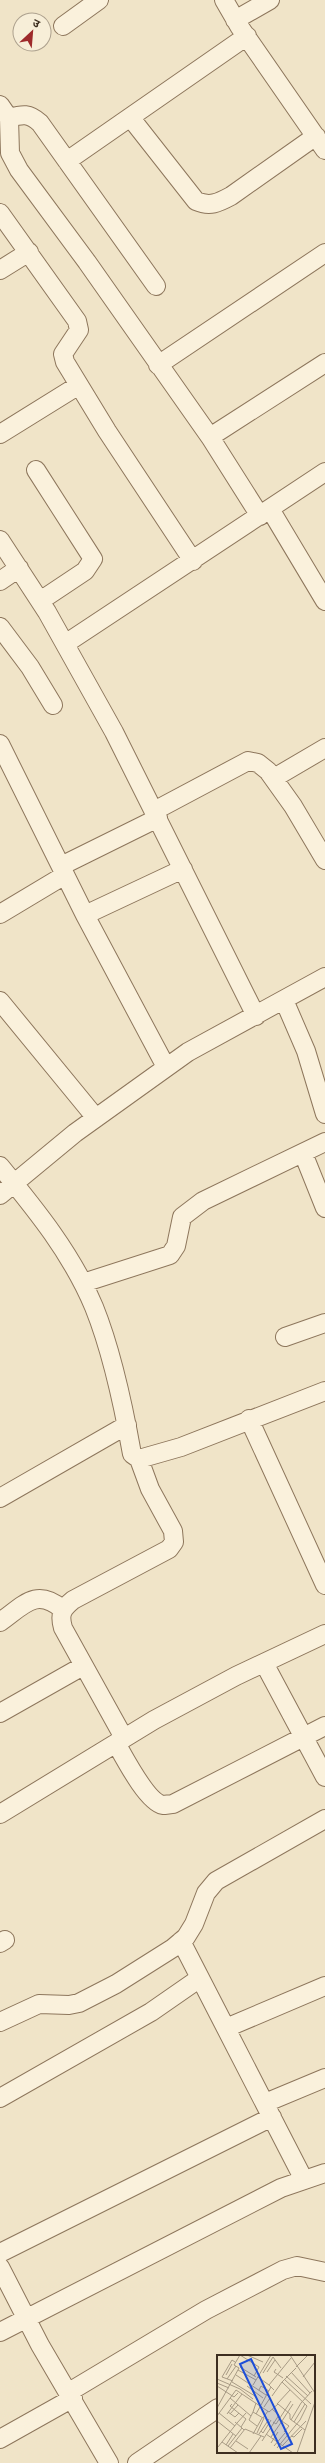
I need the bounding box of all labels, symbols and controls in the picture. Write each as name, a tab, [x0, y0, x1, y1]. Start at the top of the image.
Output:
north arrow	[12, 12, 52, 52]
text: उ	[30, 16, 42, 31]
inset map	[217, 2355, 315, 2453]

